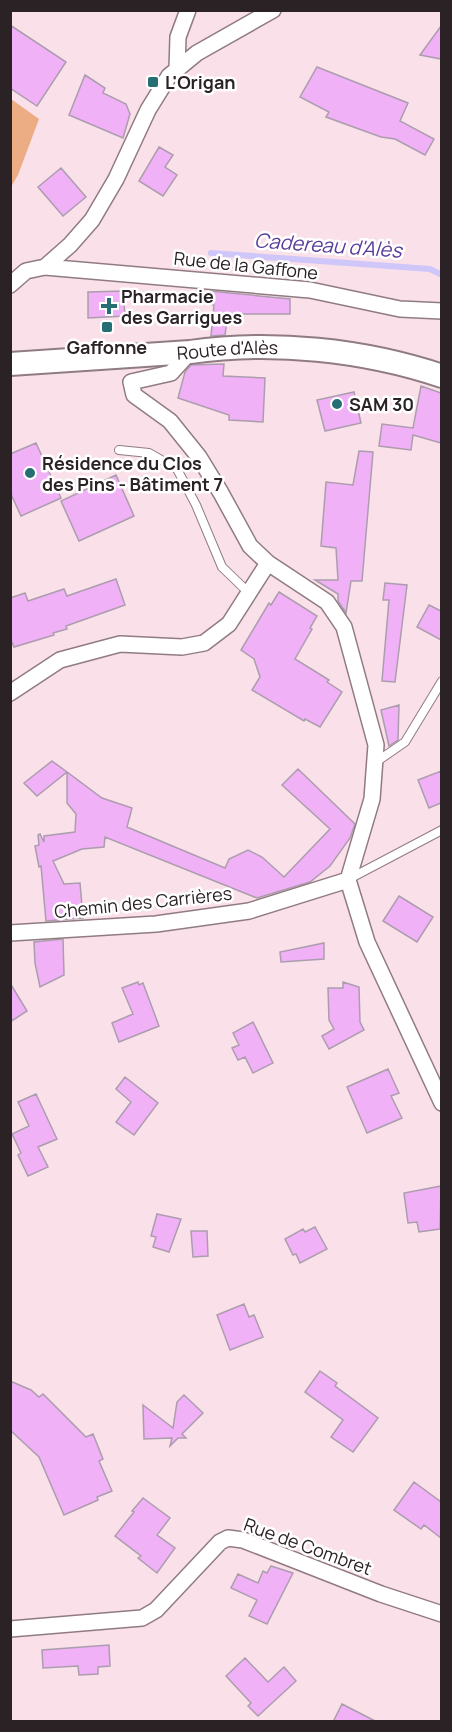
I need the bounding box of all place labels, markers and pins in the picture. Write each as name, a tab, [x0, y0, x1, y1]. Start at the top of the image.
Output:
place label: L'Origan	[165, 70, 236, 94]
marker: L'Origan	[146, 75, 160, 89]
place label: Pharmacie des Garrigues	[121, 284, 242, 329]
marker: Pharmacie des Garrigues	[102, 299, 116, 313]
marker: Gaffonne	[100, 320, 114, 334]
place label: Gaffonne	[67, 335, 147, 359]
place label: SAM 30	[349, 392, 414, 416]
marker: SAM 30	[330, 397, 344, 411]
place label: Résidence du Clos des Pins - Bâtiment 7	[42, 451, 223, 496]
marker: Résidence du Clos des Pins - Bâtiment 7	[23, 466, 37, 480]

